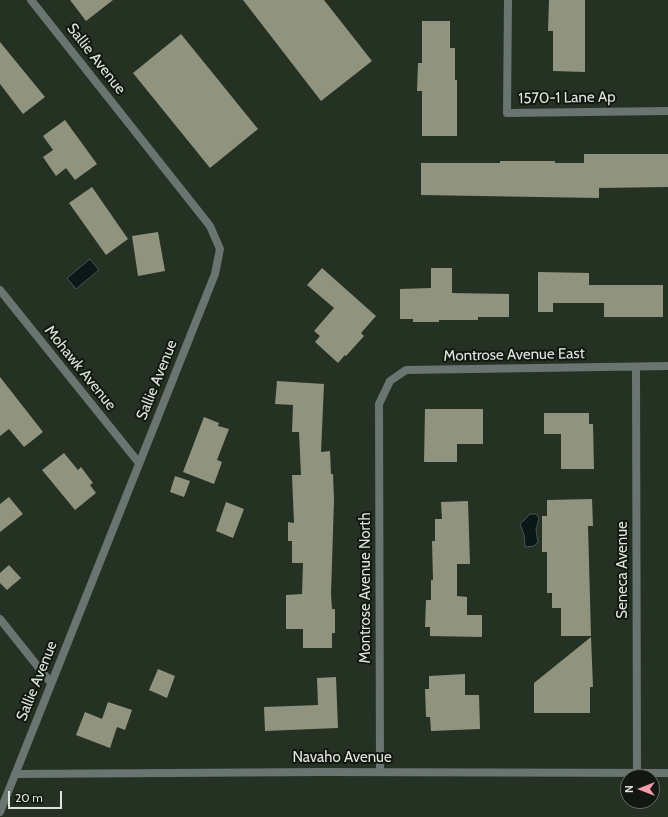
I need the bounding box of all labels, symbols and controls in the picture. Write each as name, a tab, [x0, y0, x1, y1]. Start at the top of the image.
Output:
street label: Sallie Avenue	[63, 20, 129, 98]
street label: 1570-1 Lane Ap	[518, 88, 616, 108]
street label: Mohawk Avenue	[40, 322, 120, 414]
street label: Sallie Avenue	[133, 337, 181, 423]
street label: Montrose Avenue East	[443, 345, 585, 365]
street label: Montrose Avenue North	[357, 512, 375, 664]
street label: Seneca Avenue	[614, 521, 632, 619]
street label: Sallie Avenue	[13, 638, 61, 724]
street label: Navaho Avenue	[292, 749, 392, 767]
north arrow	[620, 769, 660, 809]
scale bar	[10, 783, 64, 809]
text: N	[622, 785, 636, 793]
text: 20 m	[15, 790, 43, 805]

